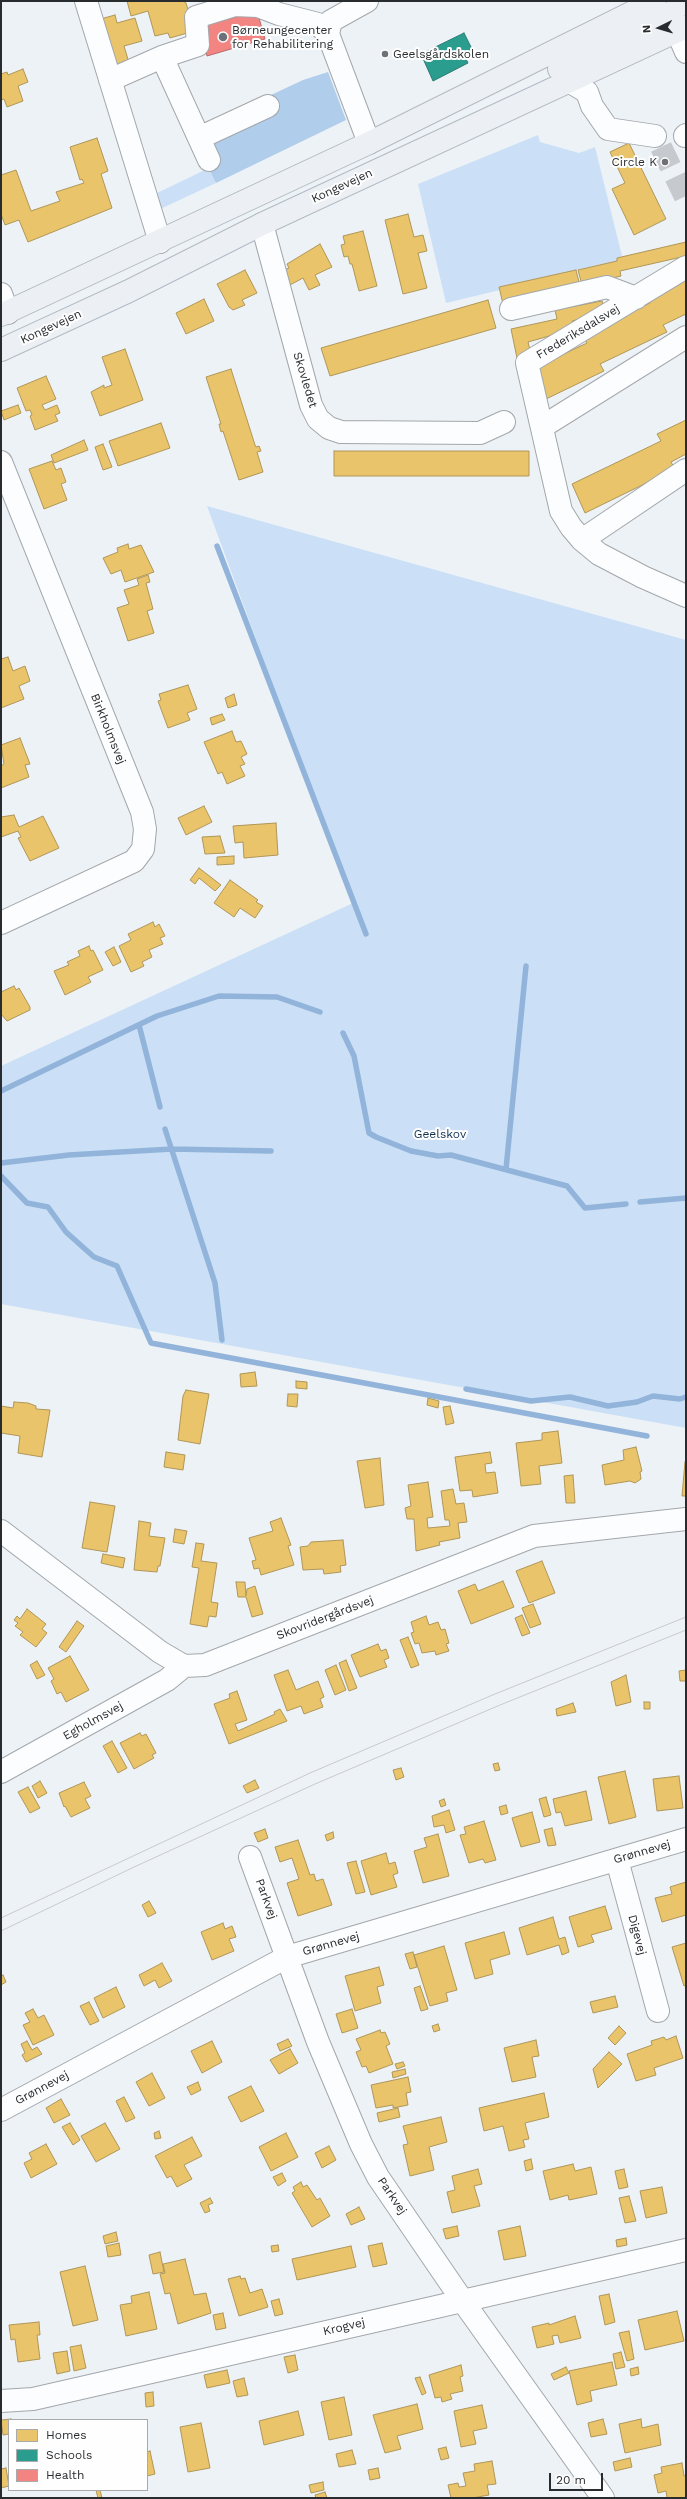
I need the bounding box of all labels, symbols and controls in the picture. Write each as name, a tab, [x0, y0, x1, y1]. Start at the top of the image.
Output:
north arrow	[639, 8, 679, 48]
place label: Børneungecenter for Rehabilitering	[232, 23, 333, 51]
text: N	[640, 24, 653, 34]
marker: Børneungecenter for Rehabilitering	[217, 31, 229, 43]
place label: Geelsgårdskolen	[393, 47, 489, 61]
marker: Geelsgårdskolen	[380, 49, 390, 59]
place label: Circle K	[612, 155, 657, 169]
marker: Circle K	[660, 157, 670, 167]
street label: Kongevejen	[309, 166, 375, 206]
street label: Frederiksdalsvej	[534, 301, 622, 363]
street label: Kongevejen	[18, 307, 84, 347]
street label: Skovledet	[290, 350, 320, 410]
street label: Birkholmsvej	[87, 692, 129, 766]
park label: Geelskov	[414, 1127, 466, 1141]
street label: Skovridergårdsvej	[274, 1593, 376, 1643]
street label: Egholmsvej	[61, 1699, 125, 1743]
street label: Grønnevej	[612, 1837, 672, 1867]
street label: Parkvej	[252, 1877, 280, 1921]
street label: Digevej	[625, 1913, 649, 1957]
street label: Grønnevej	[301, 1929, 361, 1959]
street label: Grønnevej	[13, 2068, 71, 2108]
street label: Parkvej	[374, 2174, 410, 2218]
street label: Krogvej	[322, 2315, 366, 2339]
legend	[8, 2419, 148, 2491]
text: Homes	[46, 2428, 87, 2442]
text: Schools	[46, 2448, 92, 2462]
scale bar	[551, 2465, 605, 2491]
text: Health	[46, 2468, 84, 2482]
text: 20 m	[556, 2473, 586, 2487]

